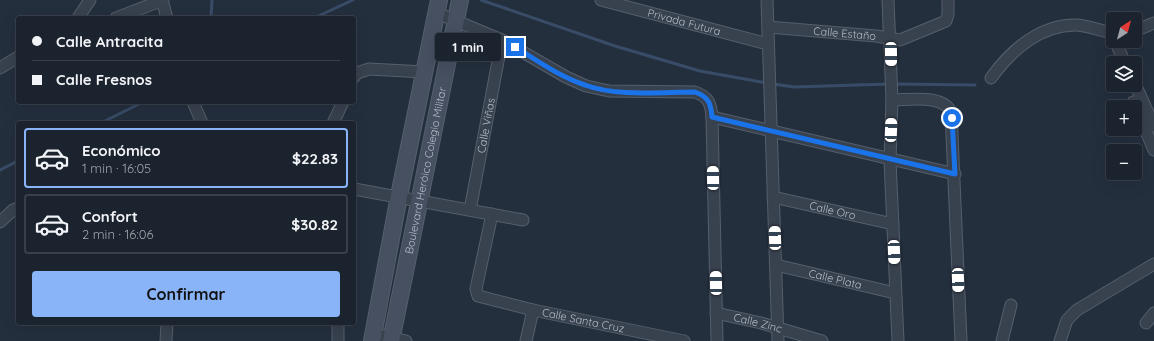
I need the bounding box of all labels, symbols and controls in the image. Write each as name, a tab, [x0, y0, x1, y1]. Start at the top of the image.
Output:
street label: Privada Futura	[646, 6, 722, 38]
north arrow	[1106, 12, 1142, 48]
map controls	[1106, 12, 1142, 180]
street label: Calle Estaño	[813, 24, 877, 43]
text: Calle Antracita	[56, 32, 163, 51]
callout: 1 min	[435, 33, 501, 61]
route end	[506, 38, 524, 56]
text: 1 min	[452, 39, 484, 55]
car	[885, 42, 897, 66]
button: layers	[1106, 56, 1142, 92]
text: Calle Fresnos	[56, 70, 152, 89]
street label: Boulevard Heróico Colegio Militar	[402, 85, 449, 255]
street label: Calle Viñas	[474, 97, 498, 154]
button: +	[1106, 100, 1142, 136]
route start	[943, 109, 961, 127]
car	[885, 118, 897, 142]
icon: car	[34, 140, 70, 176]
text: Económico	[82, 141, 161, 160]
button: −	[1106, 144, 1142, 180]
text: $22.83	[292, 149, 338, 168]
text: 1 min · 16:05	[82, 160, 151, 176]
car	[707, 166, 719, 190]
street label: Calle Oro	[808, 198, 857, 222]
icon: car	[34, 206, 70, 242]
text: Confort	[82, 207, 138, 226]
text: $30.82	[291, 215, 338, 234]
text: 2 min · 16:06	[82, 226, 154, 242]
car	[769, 226, 781, 250]
car	[888, 240, 900, 264]
street label: Calle Plata	[807, 266, 863, 292]
car	[952, 268, 964, 292]
button: Confirmar	[32, 271, 340, 317]
car	[710, 271, 722, 295]
street label: Calle Santa Cruz	[541, 305, 626, 336]
street label: Calle Zinc	[732, 310, 784, 336]

